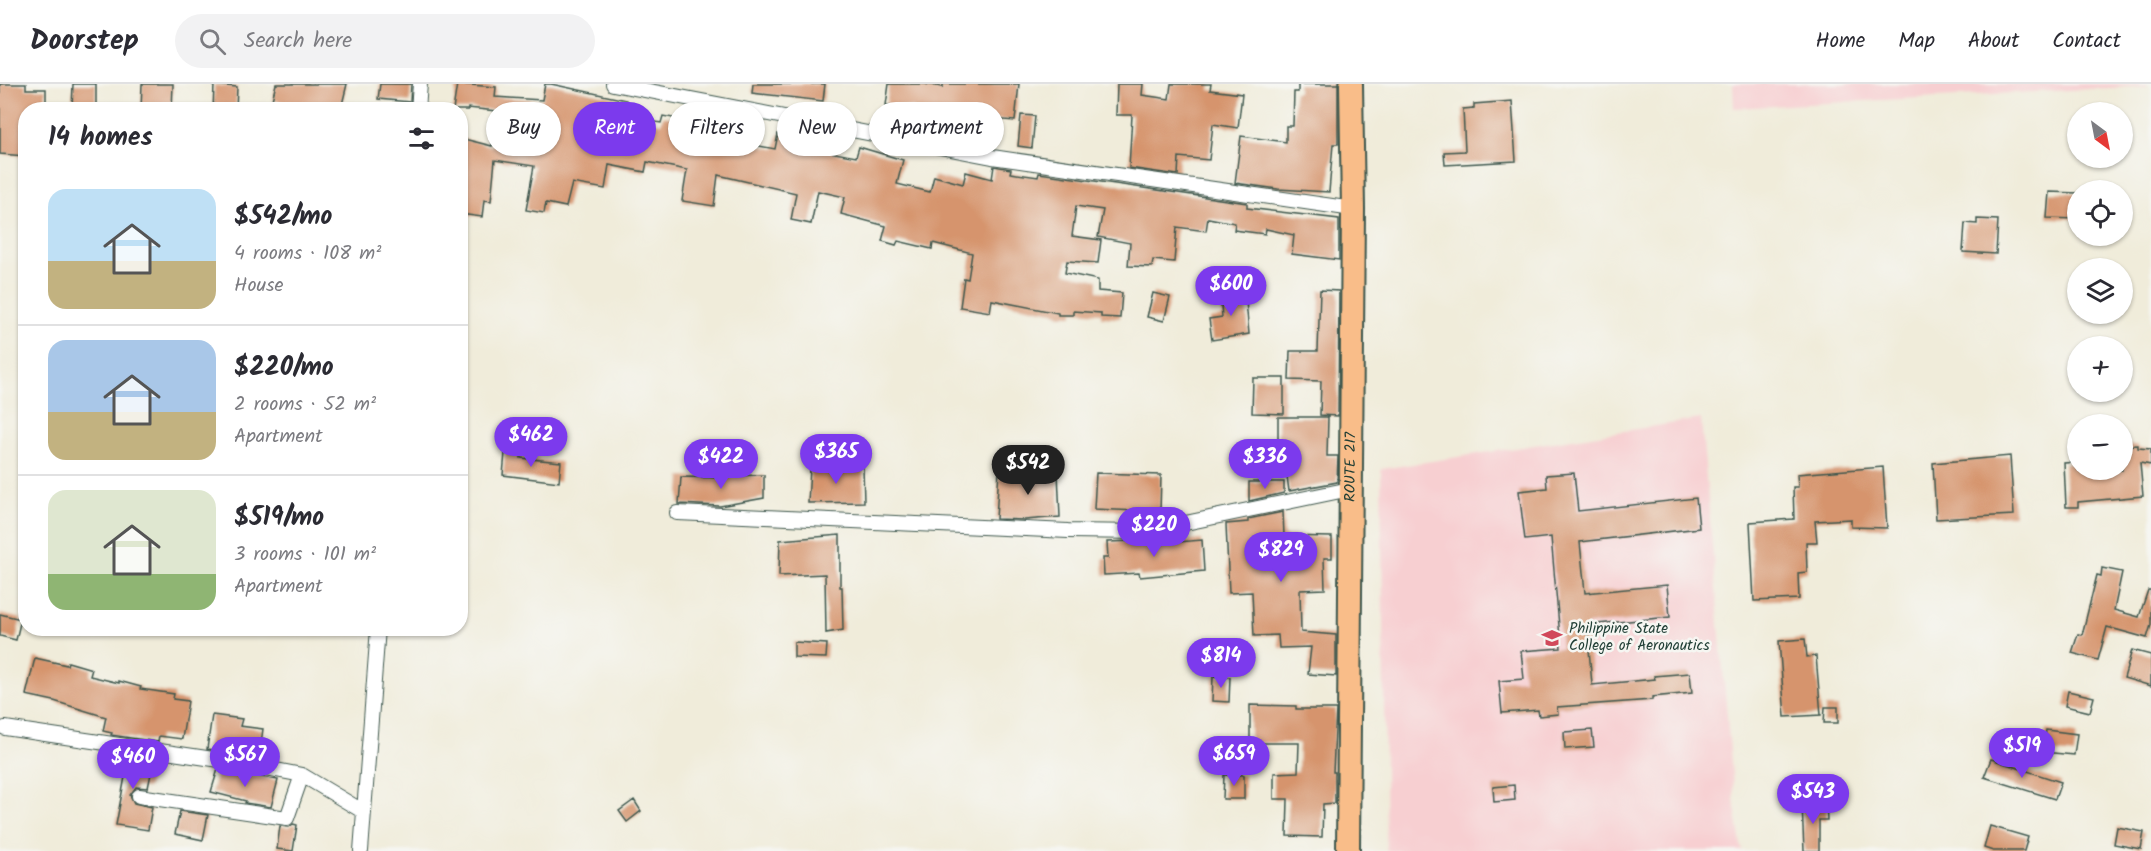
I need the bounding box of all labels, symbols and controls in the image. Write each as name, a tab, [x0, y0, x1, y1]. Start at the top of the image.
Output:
search box	[175, 14, 595, 68]
text: Doorstep	[30, 19, 139, 64]
text: Search here	[244, 24, 352, 59]
icon: search	[196, 25, 229, 58]
text: Home	[1816, 25, 1865, 58]
text: Map	[1898, 25, 1935, 58]
text: About	[1968, 25, 2019, 58]
text: Contact	[2052, 25, 2121, 58]
chip: Buy	[486, 102, 561, 156]
chip: Rent	[573, 102, 656, 156]
chip: Filters	[668, 102, 765, 156]
chip: New	[777, 102, 857, 156]
chip: Apartment	[869, 102, 1004, 156]
north arrow	[2067, 102, 2133, 168]
map controls	[2067, 102, 2133, 480]
text: 14 homes	[48, 117, 153, 159]
icon: filters	[405, 122, 438, 155]
button: locate	[2067, 180, 2133, 246]
text: $542/mo	[234, 196, 332, 238]
icon: home	[96, 213, 168, 285]
text: 4 rooms · 108 m²	[234, 238, 381, 270]
button: layers	[2067, 258, 2133, 324]
pin: $600	[1195, 266, 1267, 317]
text: $600	[1209, 269, 1253, 301]
text: House	[234, 270, 284, 302]
button: +	[2067, 336, 2133, 402]
text: $220/mo	[234, 347, 334, 389]
icon: home	[96, 364, 168, 436]
text: 2 rooms · 52 m²	[234, 389, 376, 421]
button: −	[2067, 414, 2133, 480]
pin: $462	[495, 417, 567, 468]
text: $462	[508, 420, 554, 452]
text: Apartment	[234, 421, 323, 453]
street label: ROUTE 217	[1339, 431, 1363, 502]
pin: $365	[800, 434, 872, 485]
text: $365	[814, 437, 858, 469]
pin: $422	[685, 439, 757, 490]
pin: $336	[1229, 439, 1301, 490]
text: $422	[698, 442, 744, 474]
text: $336	[1243, 442, 1287, 474]
pin: $542	[992, 445, 1064, 496]
text: $542	[1006, 448, 1050, 480]
text: $519/mo	[234, 497, 324, 539]
pin: $220	[1118, 507, 1190, 558]
text: $220	[1131, 510, 1177, 542]
icon: home	[96, 514, 168, 586]
pin: $829	[1245, 532, 1317, 583]
text: $829	[1258, 535, 1304, 567]
text: 3 rooms · 101 m²	[234, 539, 376, 571]
text: Apartment	[234, 571, 323, 603]
place label: Philippine State College of Aeronautics	[1569, 617, 1710, 658]
school or university icon: Philippine State College of Aeronautics	[1540, 626, 1564, 650]
pin: $814	[1185, 638, 1257, 689]
text: $814	[1201, 641, 1241, 673]
pin: $519	[1986, 728, 2058, 779]
text: $519	[2003, 731, 2041, 763]
pin: $659	[1198, 736, 1270, 787]
pin: $567	[209, 737, 281, 788]
pin: $460	[97, 739, 169, 790]
text: $659	[1213, 739, 1255, 771]
text: $567	[224, 740, 266, 772]
text: $460	[111, 742, 155, 774]
pin: $543	[1777, 774, 1849, 825]
text: $543	[1791, 777, 1835, 809]

